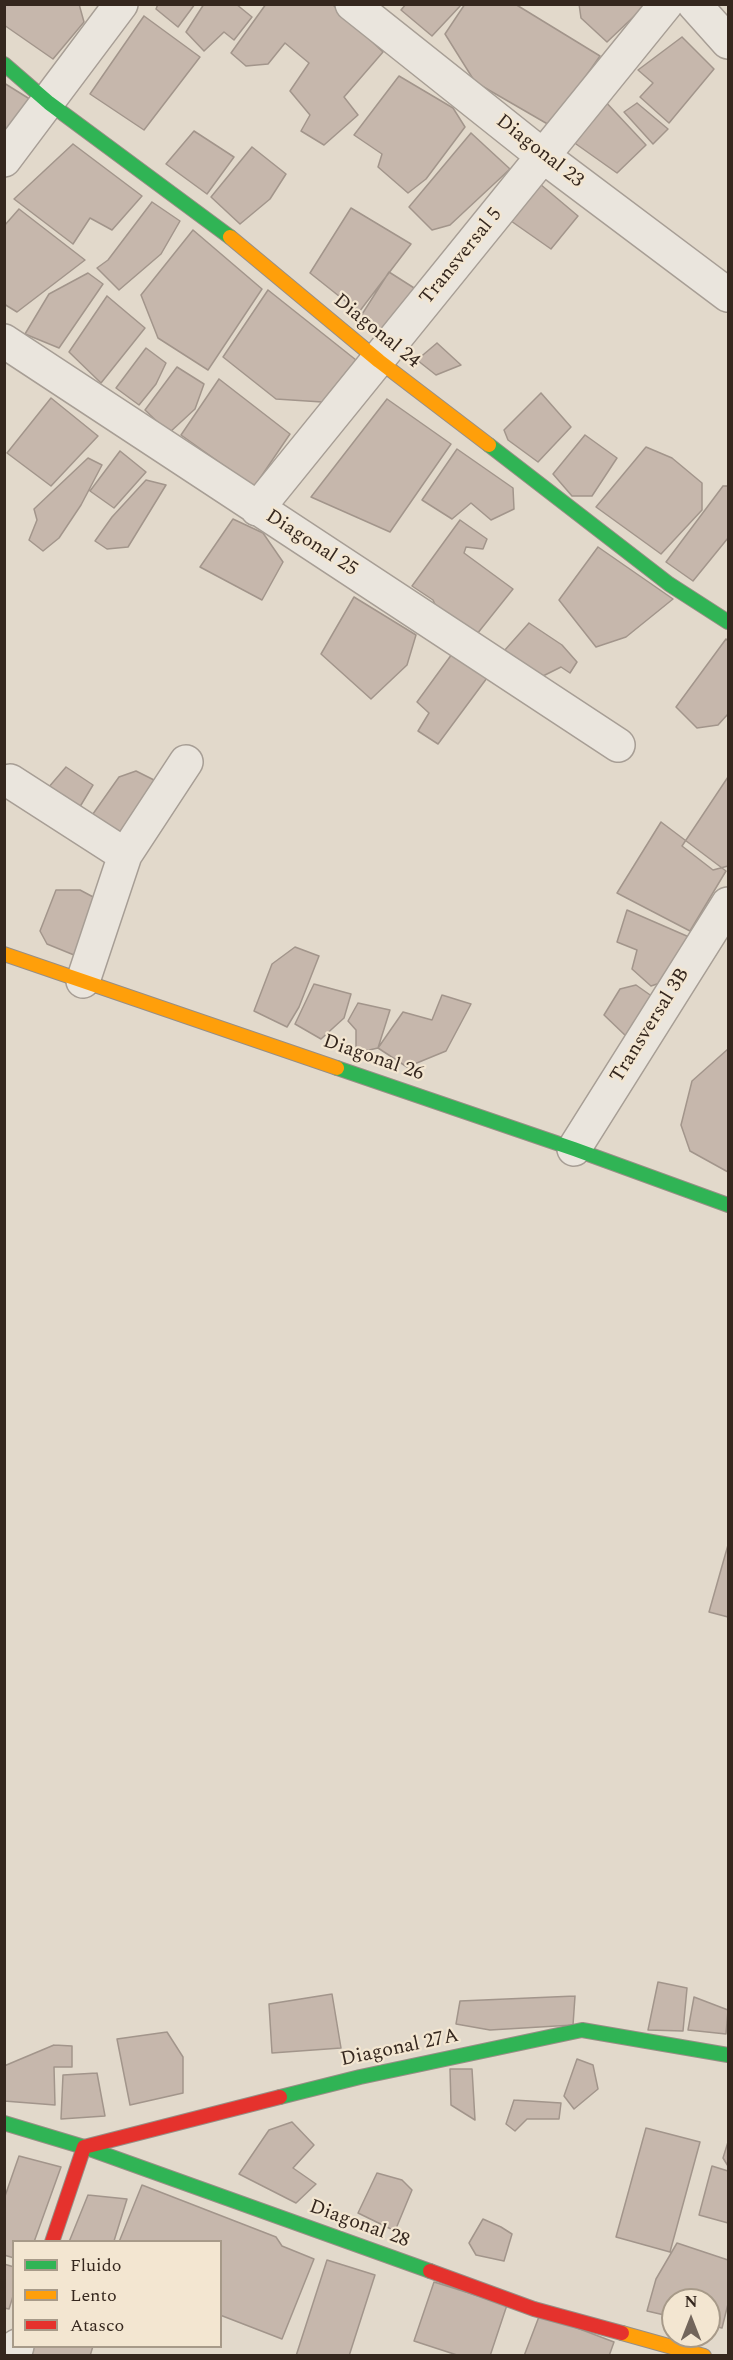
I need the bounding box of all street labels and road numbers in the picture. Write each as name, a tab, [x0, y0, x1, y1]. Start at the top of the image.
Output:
street label: Diagonal 23	[490, 110, 588, 194]
street label: Transversal 5	[416, 204, 508, 310]
street label: Diagonal 24	[328, 290, 424, 374]
street label: Diagonal 25	[260, 505, 362, 583]
street label: Transversal 3B	[606, 964, 696, 1088]
street label: Diagonal 26	[319, 1031, 427, 1087]
street label: Diagonal 27A	[339, 2025, 461, 2073]
street label: Diagonal 28	[306, 2196, 412, 2254]

